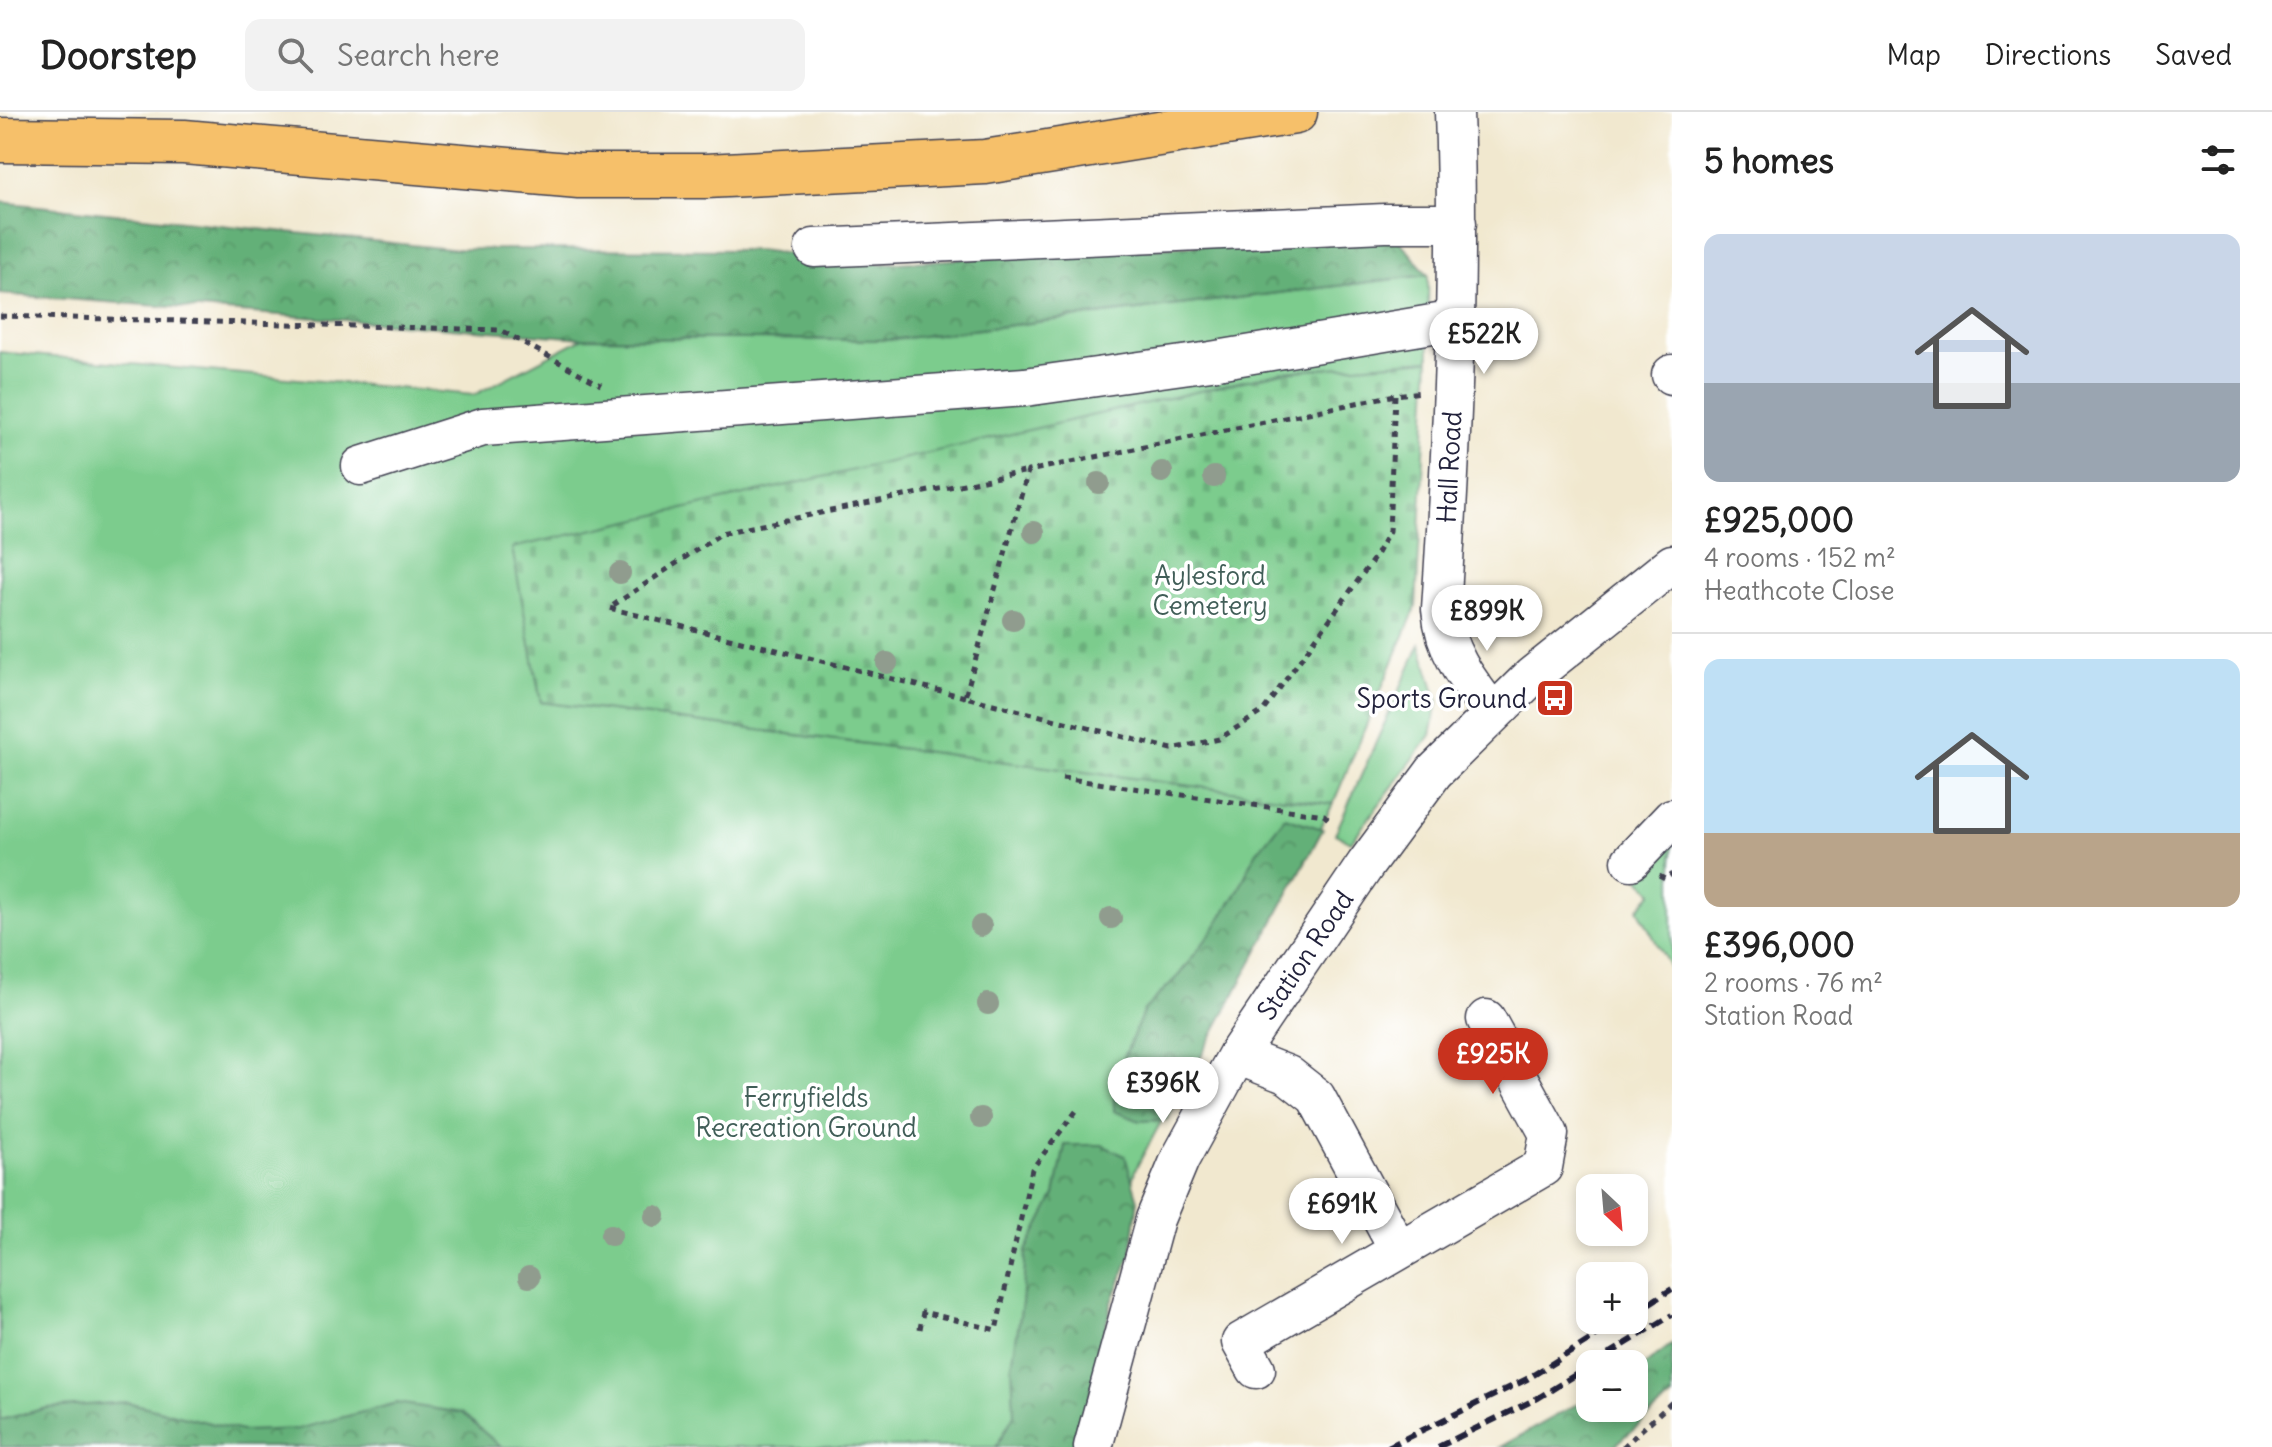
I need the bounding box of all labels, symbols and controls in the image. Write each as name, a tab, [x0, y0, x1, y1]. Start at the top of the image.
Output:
search box	[245, 19, 805, 91]
text: Doorstep	[40, 32, 197, 79]
icon: search	[273, 33, 317, 77]
text: Search here	[337, 36, 500, 74]
text: Map	[1886, 37, 1941, 73]
text: Directions	[1985, 37, 2111, 73]
text: Saved	[2155, 37, 2232, 73]
icon: filters	[2196, 138, 2240, 182]
text: 5 homes	[1704, 139, 1834, 182]
icon: home	[1900, 286, 2044, 430]
pin: £522K	[1428, 308, 1540, 376]
text: £522K	[1447, 317, 1521, 350]
street label: Hall Road	[1430, 410, 1468, 524]
text: £925,000	[1704, 498, 1854, 541]
text: 4 rooms · 152 m²	[1704, 541, 1896, 574]
park label: Aylesford Cemetery	[1152, 559, 1268, 622]
text: Heathcote Close	[1704, 574, 1895, 607]
pin: £899K	[1431, 585, 1543, 653]
text: £899K	[1450, 594, 1524, 627]
bus stop icon: Sports Ground	[1534, 677, 1576, 719]
place label: Sports Ground	[1356, 682, 1527, 715]
icon: home	[1900, 711, 2044, 855]
street label: Station Road	[1250, 884, 1360, 1026]
text: £396,000	[1704, 923, 1855, 966]
text: 2 rooms · 76 m²	[1704, 966, 1883, 999]
text: Station Road	[1704, 999, 1853, 1032]
pin: £925K	[1437, 1028, 1549, 1096]
text: £925K	[1456, 1037, 1530, 1070]
pin: £396K	[1107, 1057, 1219, 1125]
text: £396K	[1126, 1066, 1200, 1099]
park label: Ferryfields Recreation Ground	[695, 1081, 917, 1144]
north arrow	[1576, 1174, 1648, 1246]
map controls	[1576, 1174, 1648, 1422]
pin: £691K	[1286, 1178, 1398, 1246]
text: £691K	[1307, 1187, 1377, 1220]
button: +	[1576, 1262, 1648, 1334]
button: −	[1576, 1350, 1648, 1422]

